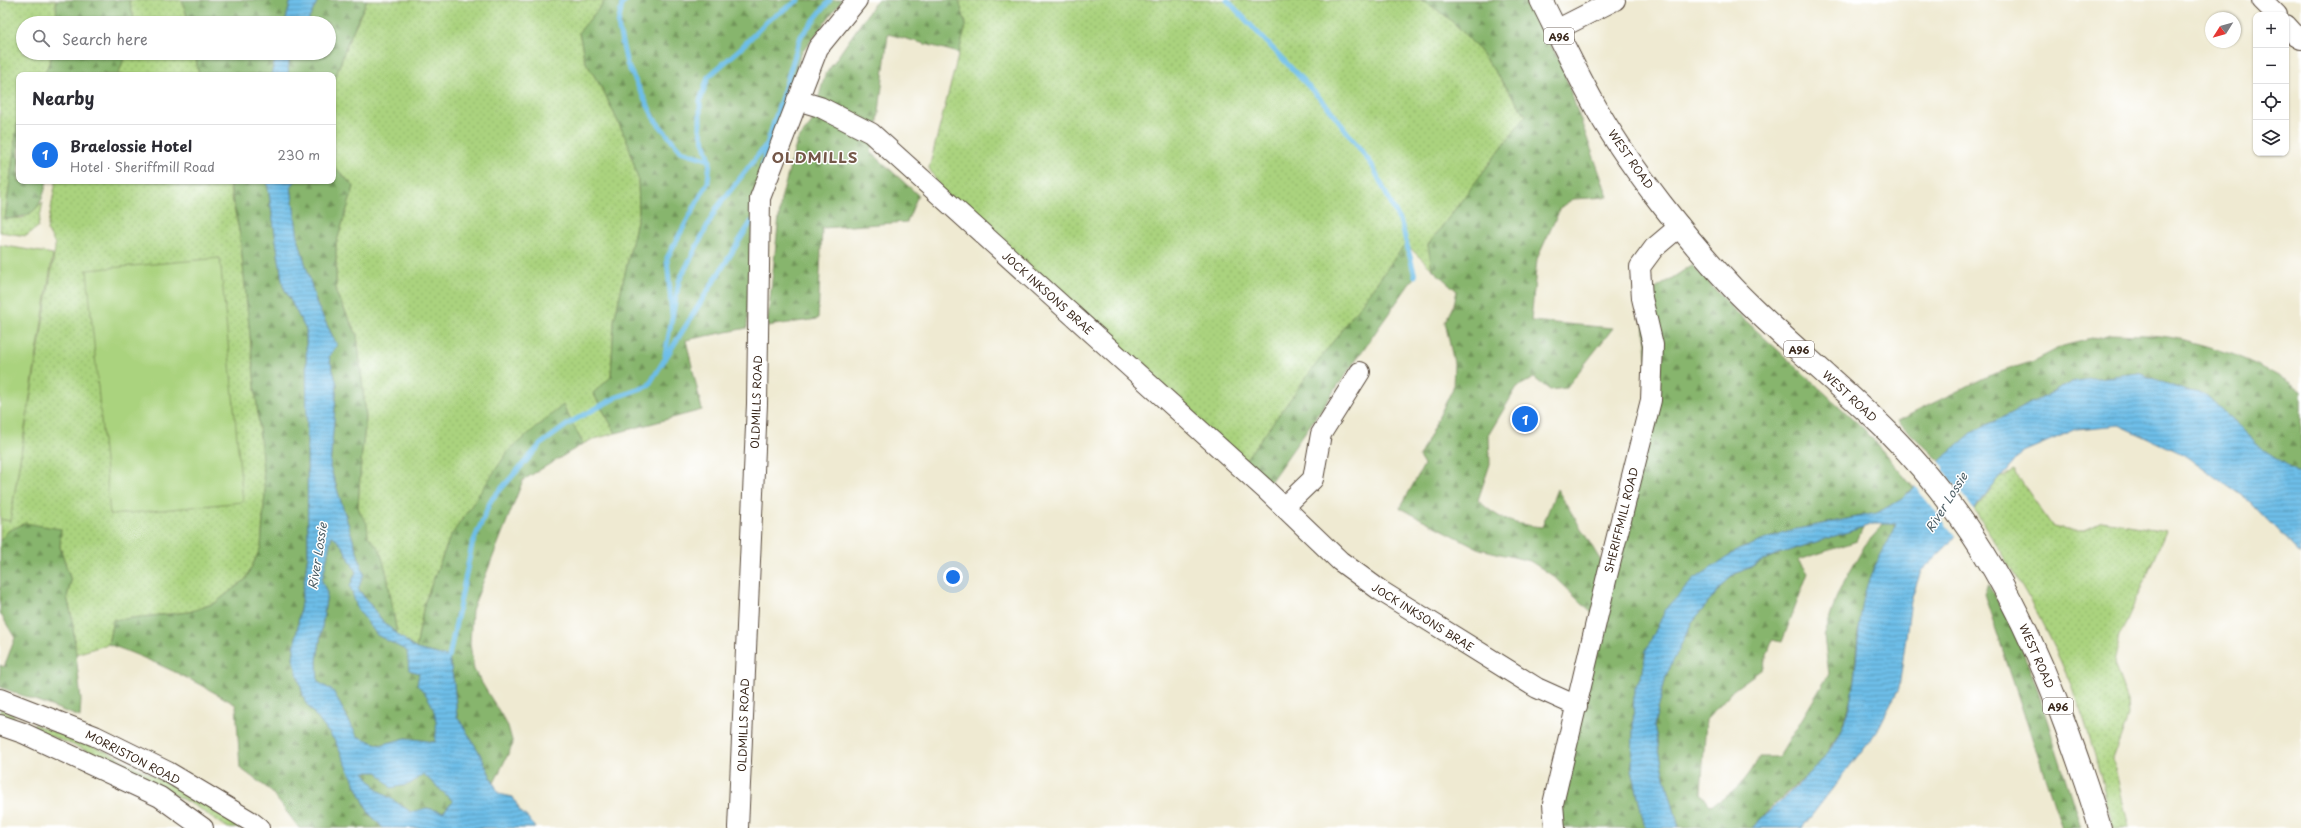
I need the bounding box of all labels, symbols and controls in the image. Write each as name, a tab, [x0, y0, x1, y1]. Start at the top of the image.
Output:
north arrow	[2205, 12, 2241, 48]
map controls	[2253, 12, 2289, 156]
button: +	[2253, 12, 2289, 48]
search box	[16, 16, 336, 60]
icon: search	[30, 27, 52, 49]
text: Search here	[62, 27, 148, 50]
road number: A96	[1544, 28, 1574, 44]
button: −	[2253, 48, 2289, 84]
button: locate	[2253, 84, 2289, 120]
text: Nearby	[32, 85, 94, 111]
button: layers	[2253, 120, 2289, 156]
street label: WEST ROAD	[1604, 126, 1658, 192]
text: Braelossie Hotel	[70, 134, 192, 157]
text: 1	[42, 145, 48, 164]
text: 230 m	[278, 145, 320, 164]
district label: OLDMILLS	[772, 145, 858, 168]
text: Hotel · Sheriffmill Road	[70, 157, 215, 176]
street label: JOCK INKSONS BRAE	[999, 247, 1097, 339]
road number: A96	[1784, 341, 1814, 357]
street label: OLDMILLS ROAD	[746, 355, 766, 449]
street label: WEST ROAD	[1819, 366, 1881, 426]
pin: 1	[1512, 404, 1538, 434]
street label: SHERIFFMILL ROAD	[1600, 465, 1642, 575]
water label: River Lossie	[1920, 468, 1972, 535]
water label: River Lossie	[303, 521, 331, 591]
your location	[943, 567, 963, 587]
street label: JOCK INKSONS BRAE	[1369, 579, 1477, 655]
street label: WEST ROAD	[2015, 621, 2059, 691]
street label: OLDMILLS ROAD	[733, 678, 753, 772]
road number: A96	[2043, 698, 2073, 714]
street label: MORRISTON ROAD	[83, 726, 183, 788]

